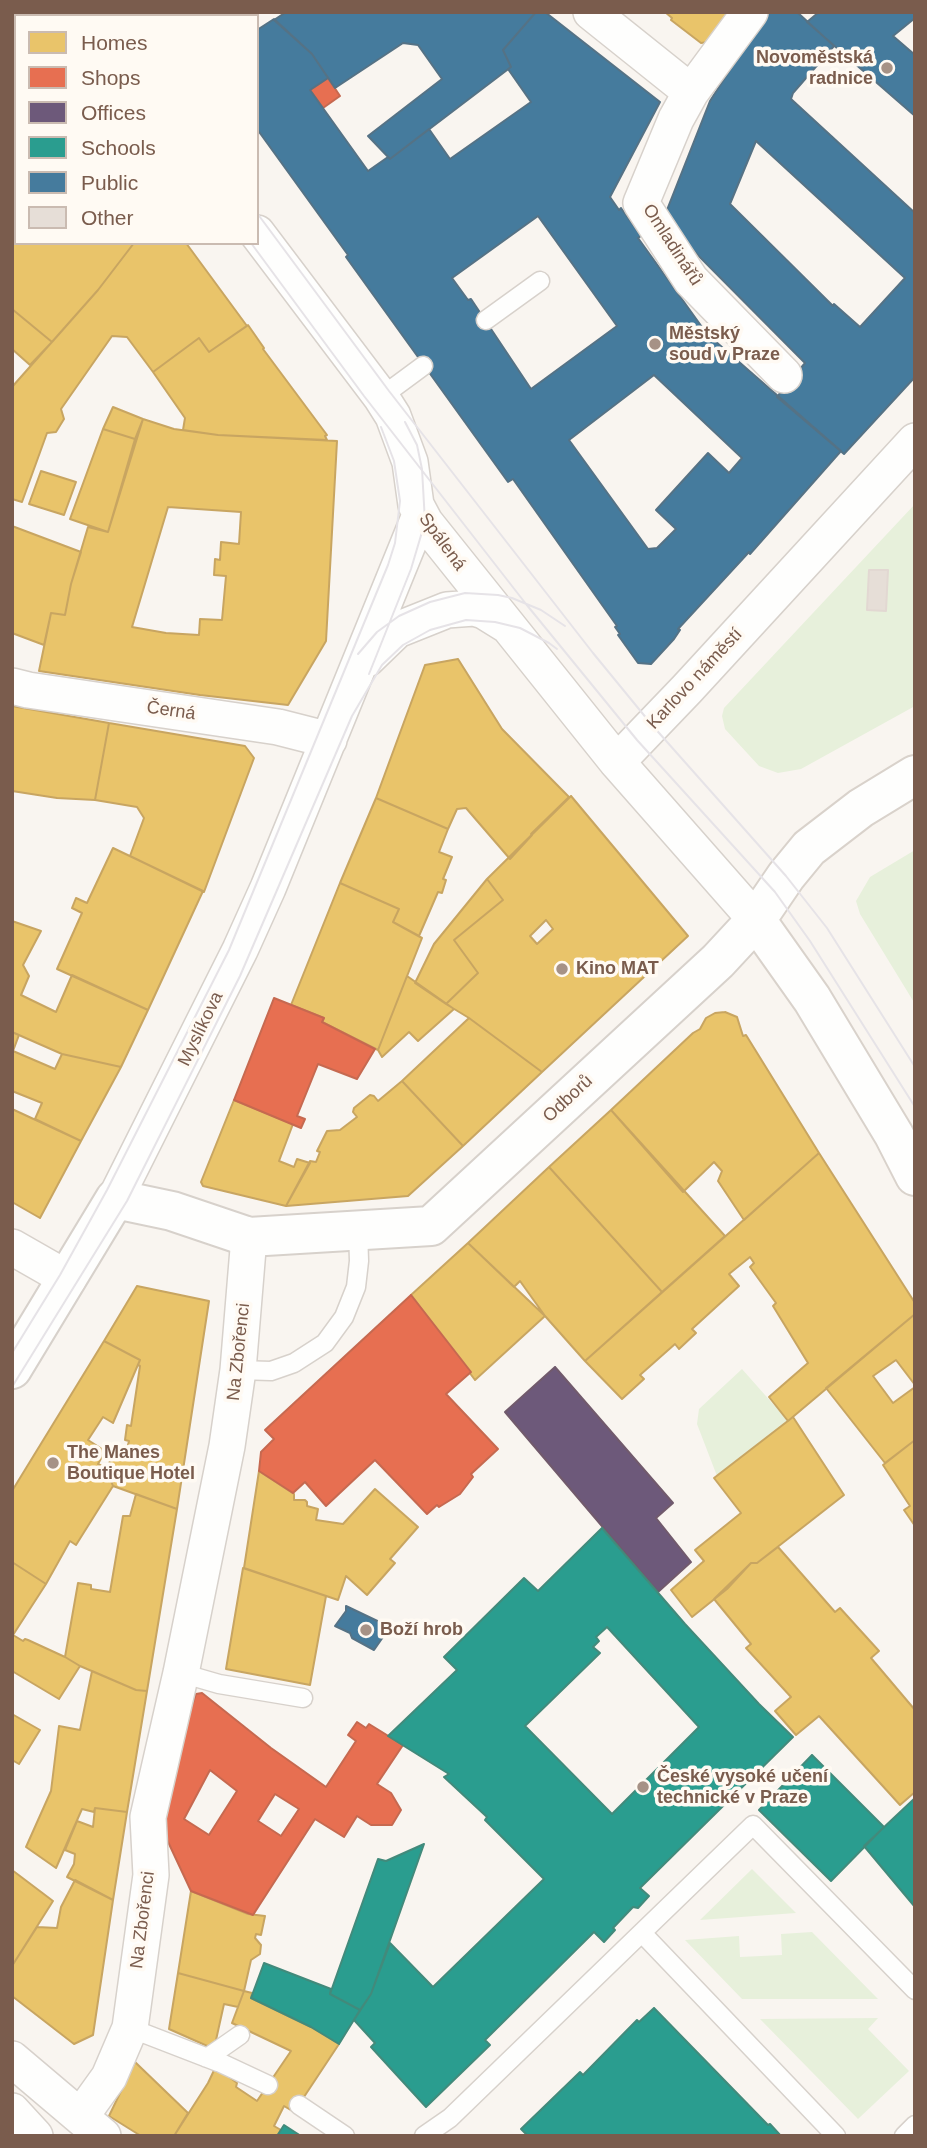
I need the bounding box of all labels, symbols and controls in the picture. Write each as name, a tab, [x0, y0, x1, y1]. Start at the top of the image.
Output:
legend	[14, 14, 259, 245]
text: Homes	[81, 31, 148, 54]
place label: Novoměstská radnice	[756, 47, 873, 90]
marker: Novoměstská radnice	[879, 60, 895, 76]
text: Shops	[81, 66, 141, 89]
text: Offices	[81, 101, 146, 124]
text: Schools	[81, 136, 156, 159]
text: Public	[81, 171, 138, 194]
street label: Omladinářů	[638, 200, 706, 290]
text: Other	[81, 206, 134, 229]
place label: Městský soud v Praze	[669, 323, 780, 366]
marker: Městský soud v Praze	[647, 336, 663, 352]
street label: Spálená	[414, 509, 470, 575]
street label: Karlovo náměstí	[643, 624, 747, 734]
street label: Černá	[145, 697, 197, 725]
place label: Kino MAT	[576, 958, 659, 980]
marker: Kino MAT	[554, 961, 570, 977]
street label: Myslíkova	[174, 988, 228, 1070]
street label: Odborů	[539, 1071, 597, 1127]
street label: Na Zbořenci	[223, 1302, 255, 1402]
place label: The Manes Boutique Hotel	[67, 1442, 195, 1484]
marker: The Manes Boutique Hotel	[45, 1455, 61, 1471]
place label: Boží hrob	[380, 1619, 463, 1641]
marker: Boží hrob	[358, 1622, 374, 1638]
place label: České vysoké učení technické v Praze	[657, 1766, 828, 1809]
marker: České vysoké učení technické v Praze	[635, 1779, 651, 1795]
street label: Na Zbořenci	[126, 1870, 160, 1970]

